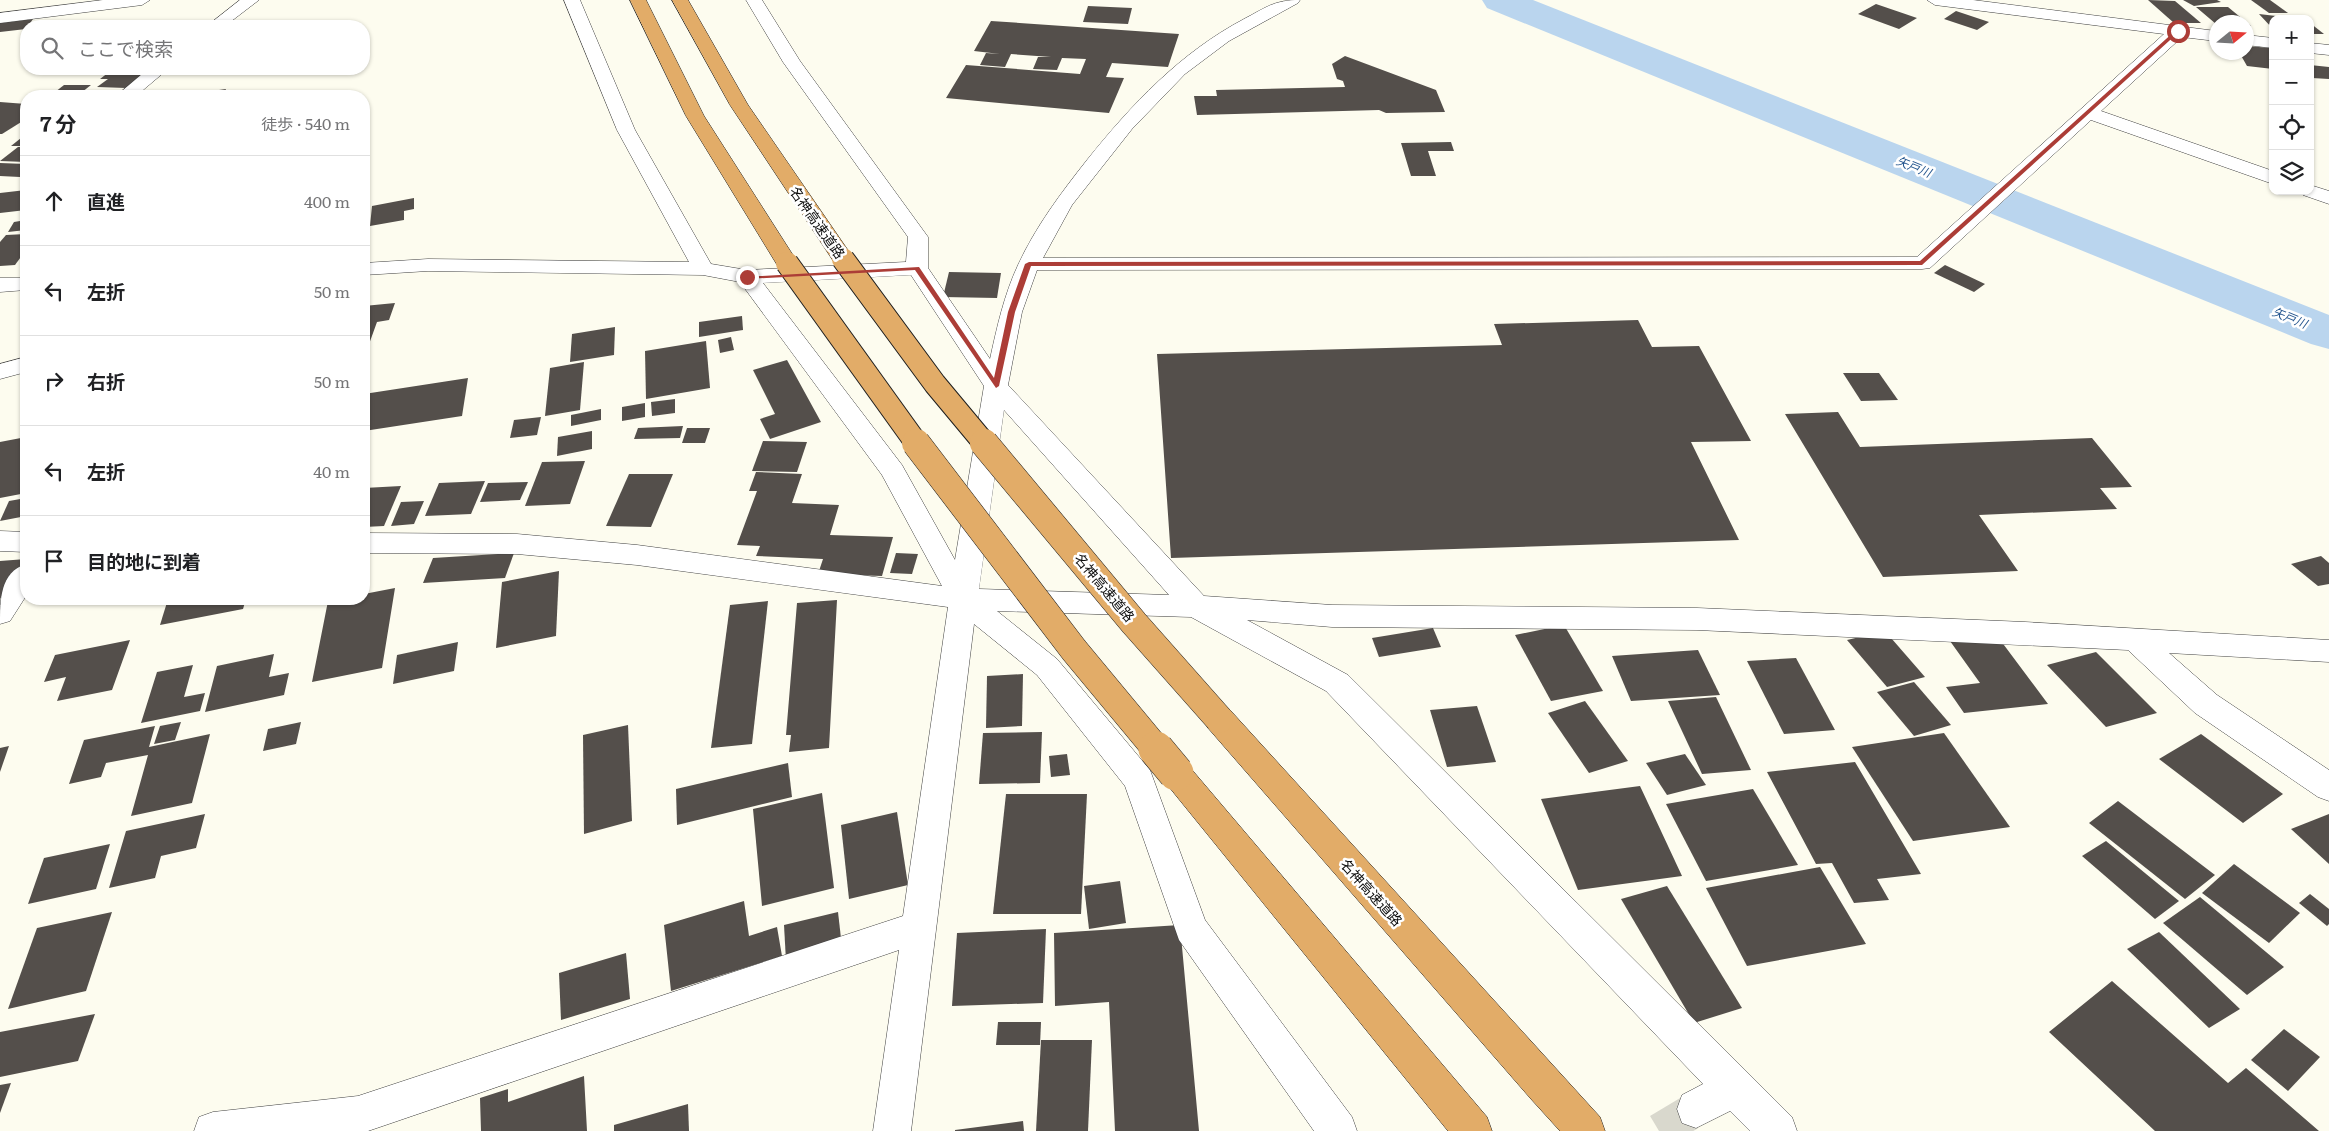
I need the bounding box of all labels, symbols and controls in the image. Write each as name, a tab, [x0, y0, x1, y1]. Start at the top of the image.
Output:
north arrow	[2209, 15, 2254, 60]
map controls	[2269, 15, 2314, 195]
button: +	[2269, 15, 2314, 60]
search box	[20, 20, 370, 75]
route start	[2167, 20, 2190, 43]
icon: search	[38, 34, 66, 62]
text: ここで検索	[78, 34, 173, 62]
button: −	[2269, 60, 2314, 105]
button: locate	[2269, 105, 2314, 150]
text: 7 分	[40, 107, 77, 138]
text: 徒歩 · 540 m	[261, 111, 350, 135]
button: layers	[2269, 150, 2314, 195]
water label: 矢戸川	[1894, 151, 1936, 182]
street label: 名神高速道路	[786, 182, 850, 262]
icon: ahead	[40, 187, 68, 215]
text: 直進	[87, 187, 125, 215]
text: 400 m	[304, 189, 350, 213]
route end	[736, 266, 759, 289]
icon: left	[40, 277, 68, 305]
text: 左折	[87, 277, 125, 305]
text: 50 m	[314, 279, 350, 303]
water label: 矢戸川	[2270, 302, 2312, 333]
icon: right	[40, 367, 68, 395]
text: 右折	[87, 367, 125, 395]
text: 50 m	[314, 369, 350, 393]
icon: left	[40, 457, 68, 485]
text: 左折	[87, 457, 125, 485]
text: 40 m	[313, 459, 350, 483]
icon: arrive	[40, 547, 68, 575]
text: 目的地に到着	[87, 547, 201, 575]
street label: 名神高速道路	[1070, 548, 1140, 626]
street label: 名神高速道路	[1336, 854, 1408, 930]

